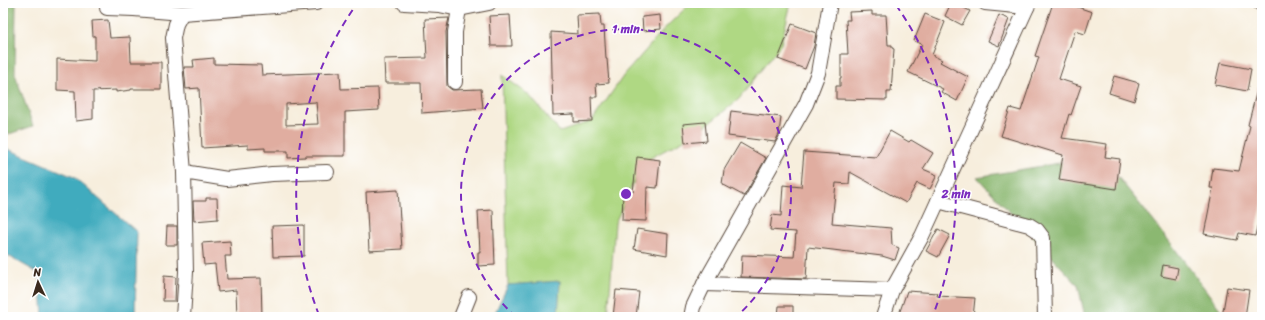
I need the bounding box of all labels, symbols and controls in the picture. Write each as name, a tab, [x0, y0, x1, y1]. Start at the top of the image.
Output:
text: 1 min	[612, 18, 640, 40]
text: 2 min	[940, 183, 971, 205]
centre of rings	[619, 187, 633, 201]
north arrow	[18, 262, 58, 302]
text: N	[32, 263, 42, 282]

